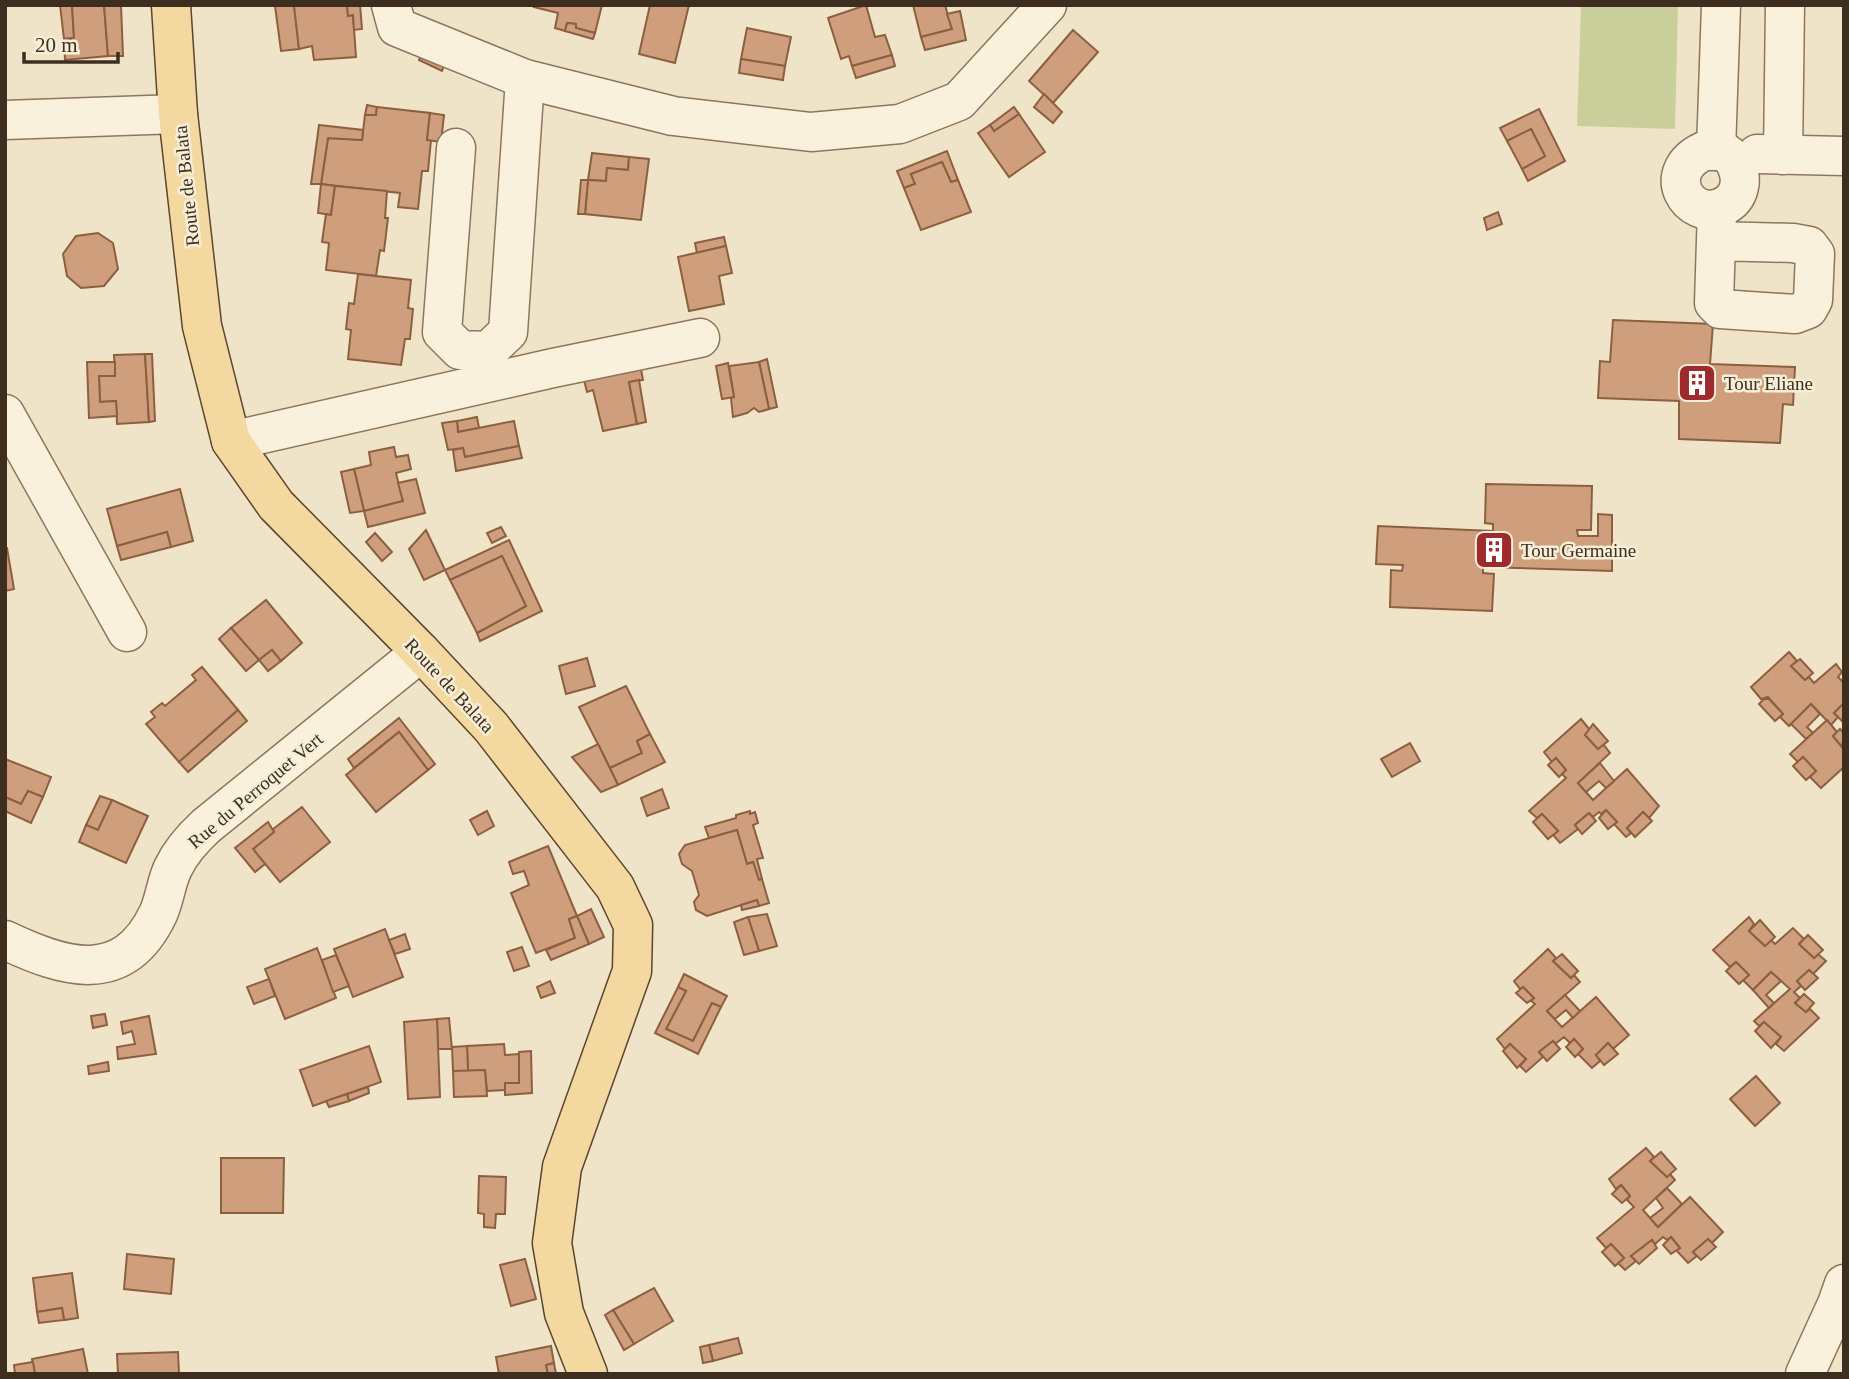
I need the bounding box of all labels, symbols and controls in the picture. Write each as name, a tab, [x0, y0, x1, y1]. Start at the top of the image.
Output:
scale bar	[24, 21, 119, 65]
text: 20 m	[35, 33, 78, 57]
street label: Route de Balata	[170, 124, 203, 247]
building icon: Tour Eliane	[1676, 362, 1718, 404]
place label: Tour Eliane	[1724, 373, 1813, 394]
building icon: Tour Germaine	[1473, 529, 1515, 571]
place label: Tour Germaine	[1521, 540, 1636, 561]
street label: Route de Balata	[401, 634, 499, 737]
street label: Rue du Perroquet Vert	[184, 728, 327, 853]

